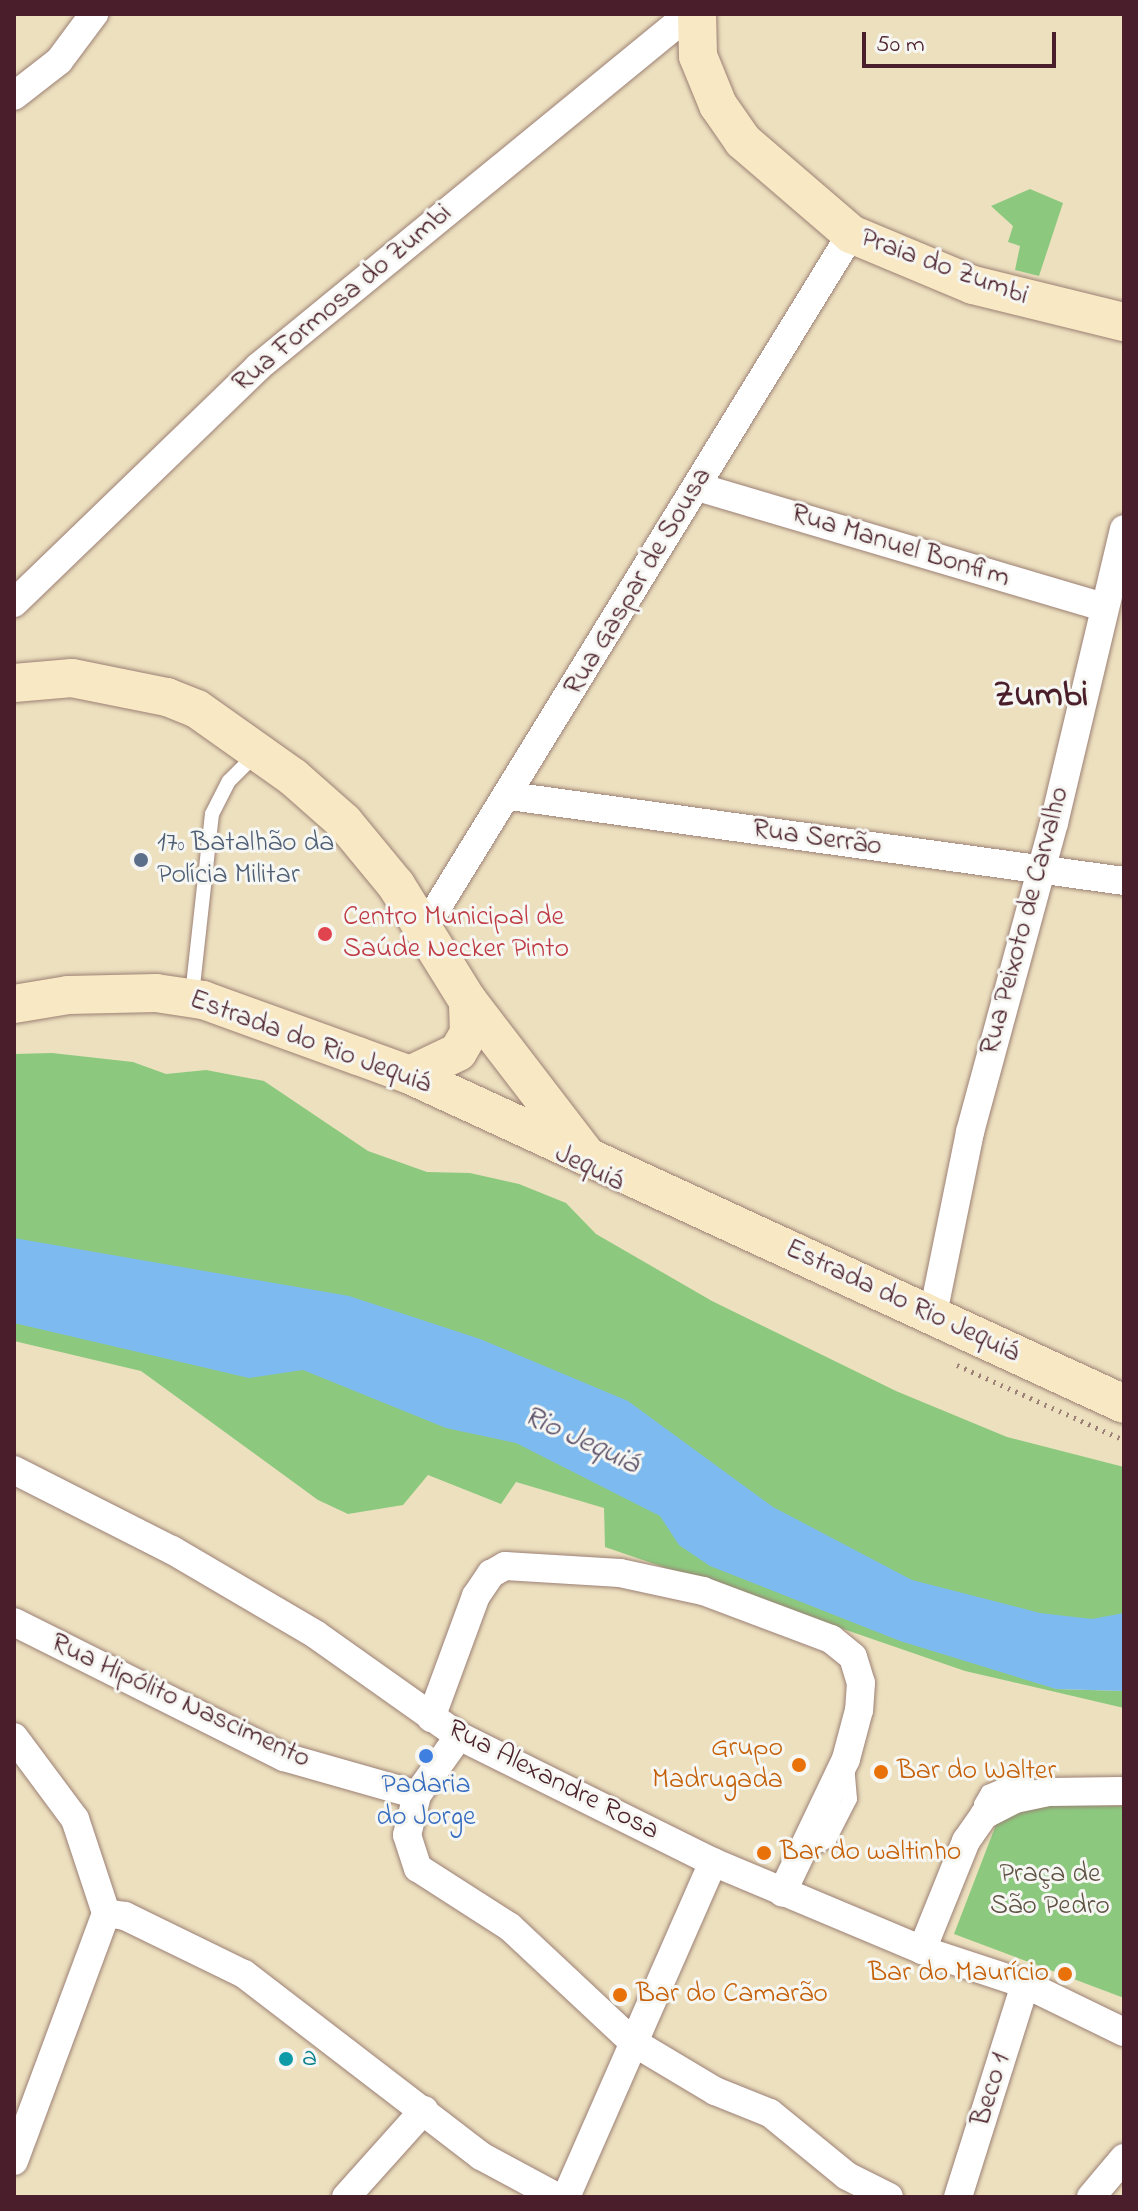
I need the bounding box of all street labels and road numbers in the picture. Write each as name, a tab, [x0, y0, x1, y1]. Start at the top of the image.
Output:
street label: Rua Formosa do Zumbi	[227, 198, 459, 400]
street label: Praia do Zumbi	[855, 222, 1033, 314]
street label: Rua Gaspar de Sousa	[558, 462, 720, 702]
street label: Rua Manuel Bonfim	[787, 498, 1013, 596]
street label: Rua Peixoto de Carvalho	[974, 783, 1078, 1059]
street label: Rua Serrão	[750, 813, 884, 865]
street label: Estrada do Rio Jequiá	[185, 984, 435, 1102]
street label: Jequiá	[549, 1138, 629, 1200]
street label: Estrada do Rio Jequiá	[779, 1233, 1025, 1371]
street label: Rua Hipólito Nascimento	[45, 1627, 315, 1777]
street label: Rua Alexandre Rosa	[442, 1713, 664, 1849]
street label: Beco 1	[965, 2050, 1019, 2130]

